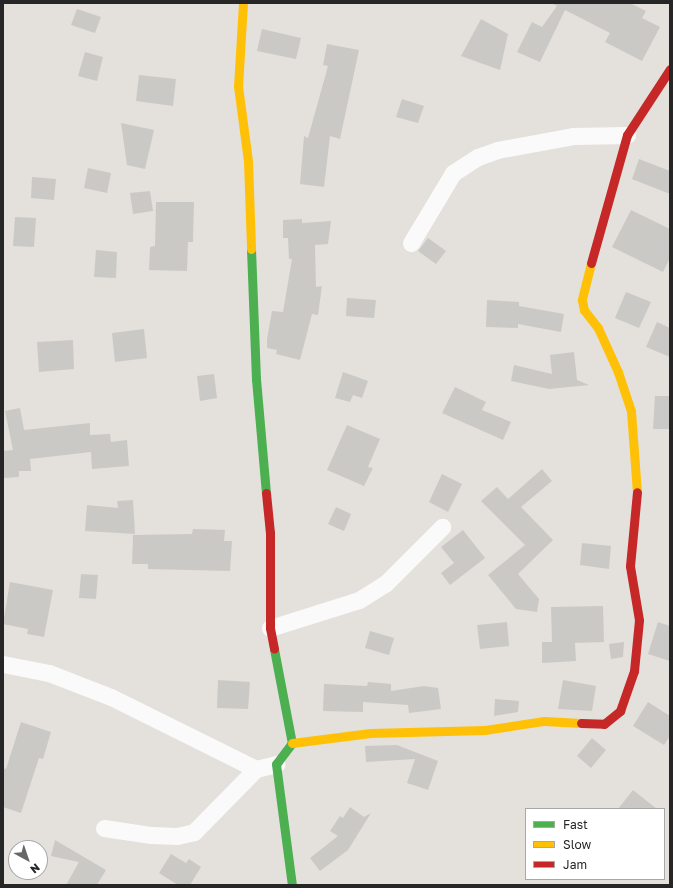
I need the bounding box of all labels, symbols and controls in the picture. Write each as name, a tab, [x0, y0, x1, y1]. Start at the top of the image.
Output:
legend	[525, 808, 665, 880]
text: Fast	[563, 817, 588, 832]
text: Slow	[563, 837, 591, 852]
north arrow	[8, 840, 48, 880]
text: Jam	[563, 857, 587, 872]
text: N	[28, 861, 43, 876]

